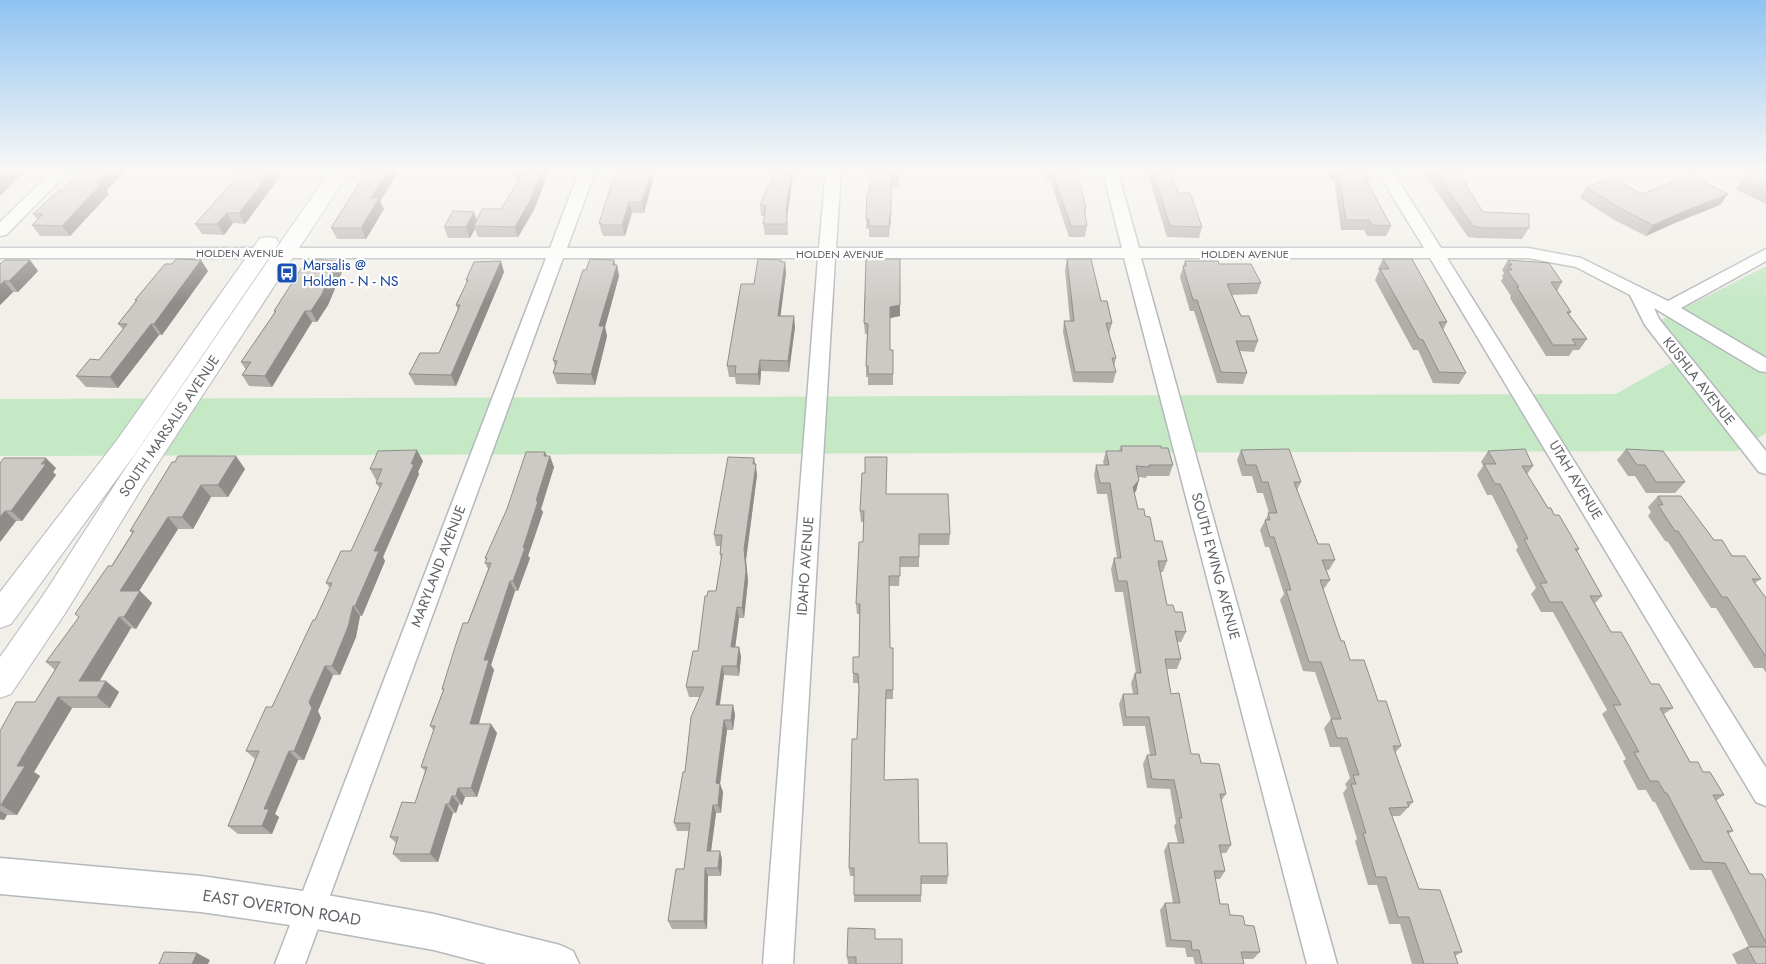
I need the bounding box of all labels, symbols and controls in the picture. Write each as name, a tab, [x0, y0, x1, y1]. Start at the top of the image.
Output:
street label: HOLDEN AVENUE	[196, 245, 284, 261]
street label: HOLDEN AVENUE	[796, 246, 884, 262]
street label: HOLDEN AVENUE	[1201, 246, 1289, 262]
place label: Marsalis @ Holden - N - NS	[303, 255, 399, 291]
bus stop icon: Marsalis @ Holden - N - NS	[275, 261, 299, 285]
street label: KUSHLA AVENUE	[1658, 333, 1740, 429]
street label: SOUTH MARSALIS AVENUE	[114, 351, 224, 501]
street label: UTAH AVENUE	[1544, 437, 1608, 523]
street label: SOUTH EWING AVENUE	[1187, 490, 1245, 642]
street label: MARYLAND AVENUE	[406, 502, 470, 630]
street label: IDAHO AVENUE	[792, 516, 818, 616]
street label: EAST OVERTON ROAD	[201, 884, 363, 931]

